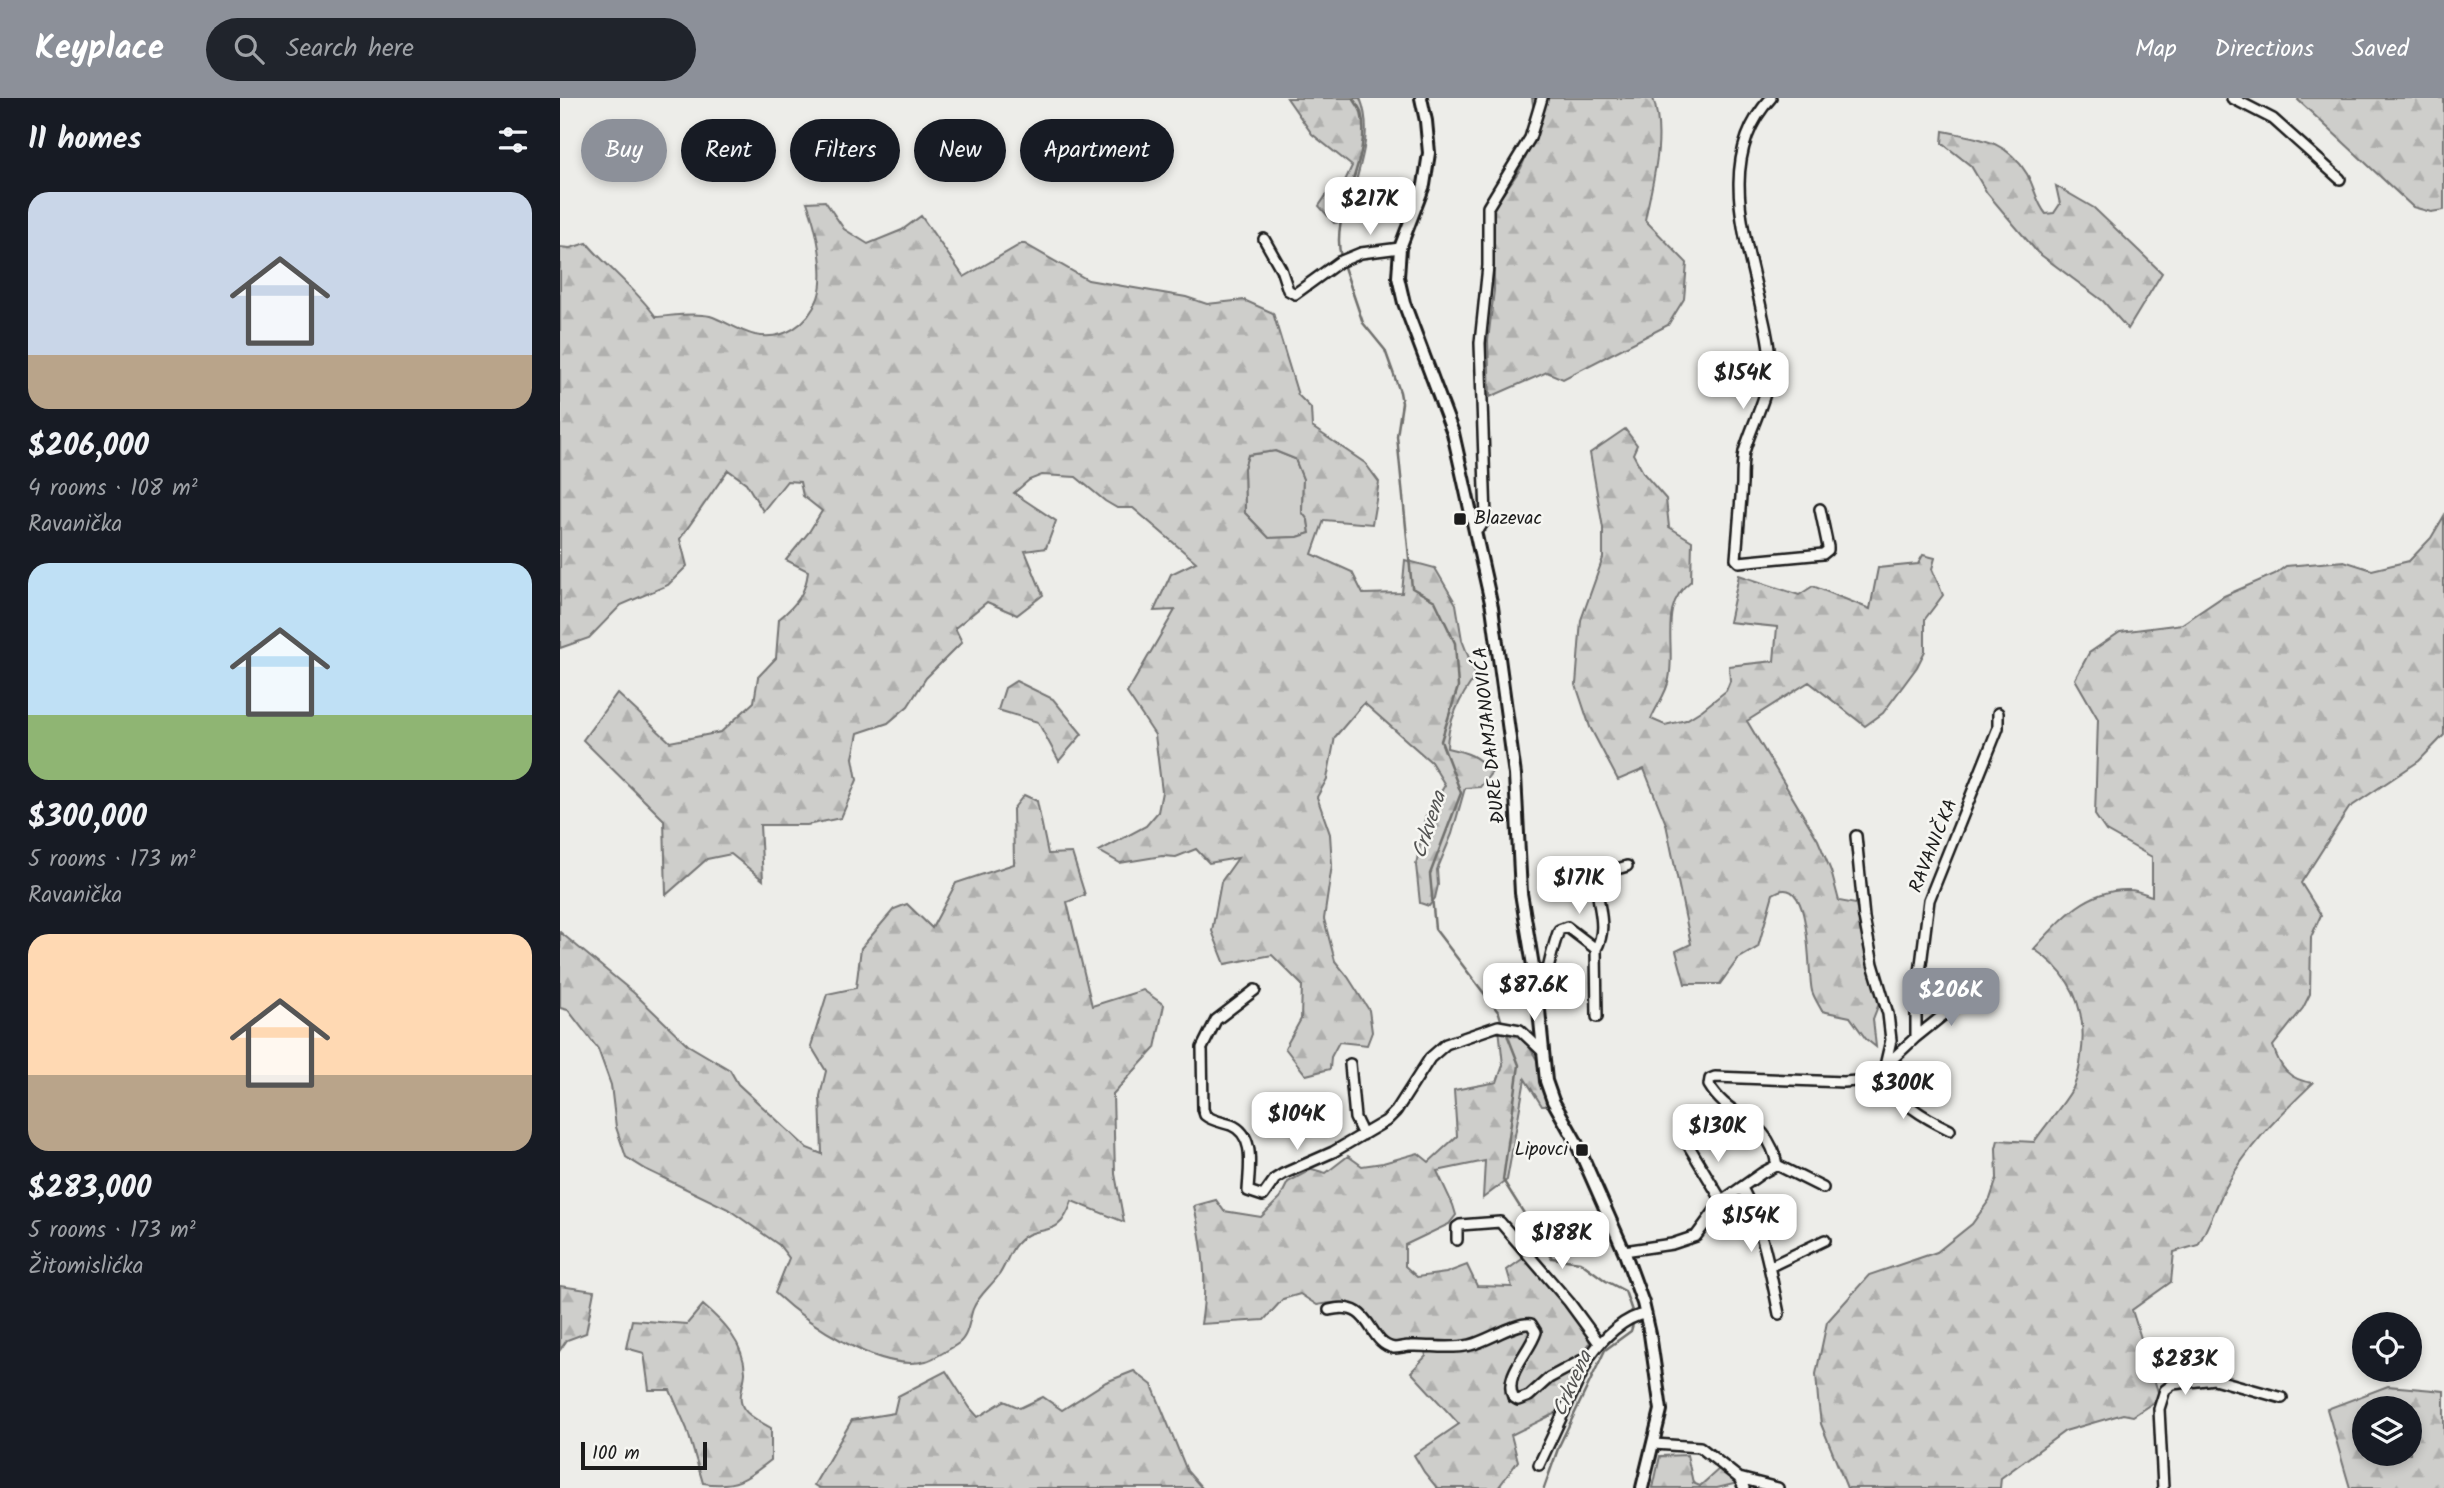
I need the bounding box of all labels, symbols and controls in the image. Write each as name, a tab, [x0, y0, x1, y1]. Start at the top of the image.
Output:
search box	[206, 18, 696, 81]
text: Keyplace	[35, 23, 164, 76]
text: Search here	[286, 28, 414, 70]
icon: search	[230, 30, 268, 68]
text: Map	[2135, 30, 2177, 69]
text: Directions	[2215, 30, 2314, 69]
text: Saved	[2352, 30, 2409, 69]
text: 11 homes	[28, 116, 141, 164]
chip: Buy	[581, 119, 667, 182]
chip: Rent	[681, 119, 776, 182]
chip: Filters	[790, 119, 900, 182]
chip: New	[914, 119, 1006, 182]
chip: Apartment	[1020, 119, 1174, 182]
icon: filters	[494, 121, 532, 159]
pin: $217K	[1321, 178, 1419, 237]
text: $217K	[1341, 182, 1399, 218]
icon: home	[217, 238, 343, 364]
pin: $154K	[1694, 352, 1792, 411]
text: $154K	[1714, 356, 1772, 392]
text: $206,000	[28, 423, 149, 471]
text: 4 rooms · 108 m²	[28, 471, 198, 507]
place label: Blazevac	[1474, 504, 1542, 534]
text: Ravanička	[28, 507, 122, 543]
marker: Blazevac	[1452, 511, 1468, 527]
icon: home	[217, 609, 343, 735]
street label: ĐURE DAMJANOVIĆA	[1466, 645, 1514, 825]
water label: Crkvena	[1404, 786, 1457, 863]
text: $300,000	[28, 794, 147, 842]
street label: RAVANIČKA	[1902, 794, 1966, 898]
text: 5 rooms · 173 m²	[28, 842, 196, 878]
pin: $171K	[1530, 856, 1628, 916]
text: $171K	[1553, 861, 1605, 897]
text: Ravanička	[28, 878, 122, 914]
pin: $87.6K	[1477, 964, 1591, 1023]
text: $87.6K	[1499, 968, 1569, 1004]
pin: $206K	[1902, 968, 2000, 1028]
text: $206K	[1918, 973, 1984, 1009]
icon: home	[217, 980, 343, 1106]
pin: $300K	[1854, 1062, 1952, 1121]
text: $300K	[1871, 1066, 1935, 1102]
pin: $104K	[1248, 1093, 1346, 1152]
text: $104K	[1268, 1097, 1326, 1133]
pin: $130K	[1669, 1104, 1767, 1164]
text: $130K	[1689, 1109, 1747, 1145]
place label: Lipovci	[1514, 1135, 1569, 1165]
marker: Lipovci	[1574, 1142, 1590, 1158]
text: $283,000	[28, 1165, 151, 1213]
pin: $154K	[1702, 1194, 1800, 1254]
text: $154K	[1722, 1199, 1780, 1235]
pin: $188K	[1513, 1212, 1611, 1271]
text: 5 rooms · 173 m²	[28, 1213, 196, 1249]
text: $188K	[1531, 1216, 1593, 1252]
text: Žitomislićka	[28, 1249, 144, 1285]
map controls	[2352, 1312, 2422, 1466]
button: locate	[2352, 1312, 2422, 1382]
pin: $283K	[2136, 1338, 2234, 1397]
text: $283K	[2151, 1342, 2219, 1378]
water label: Crkvena	[1544, 1345, 1603, 1422]
button: layers	[2352, 1396, 2422, 1466]
scale bar	[581, 1439, 707, 1471]
text: 100 m	[592, 1439, 640, 1469]

